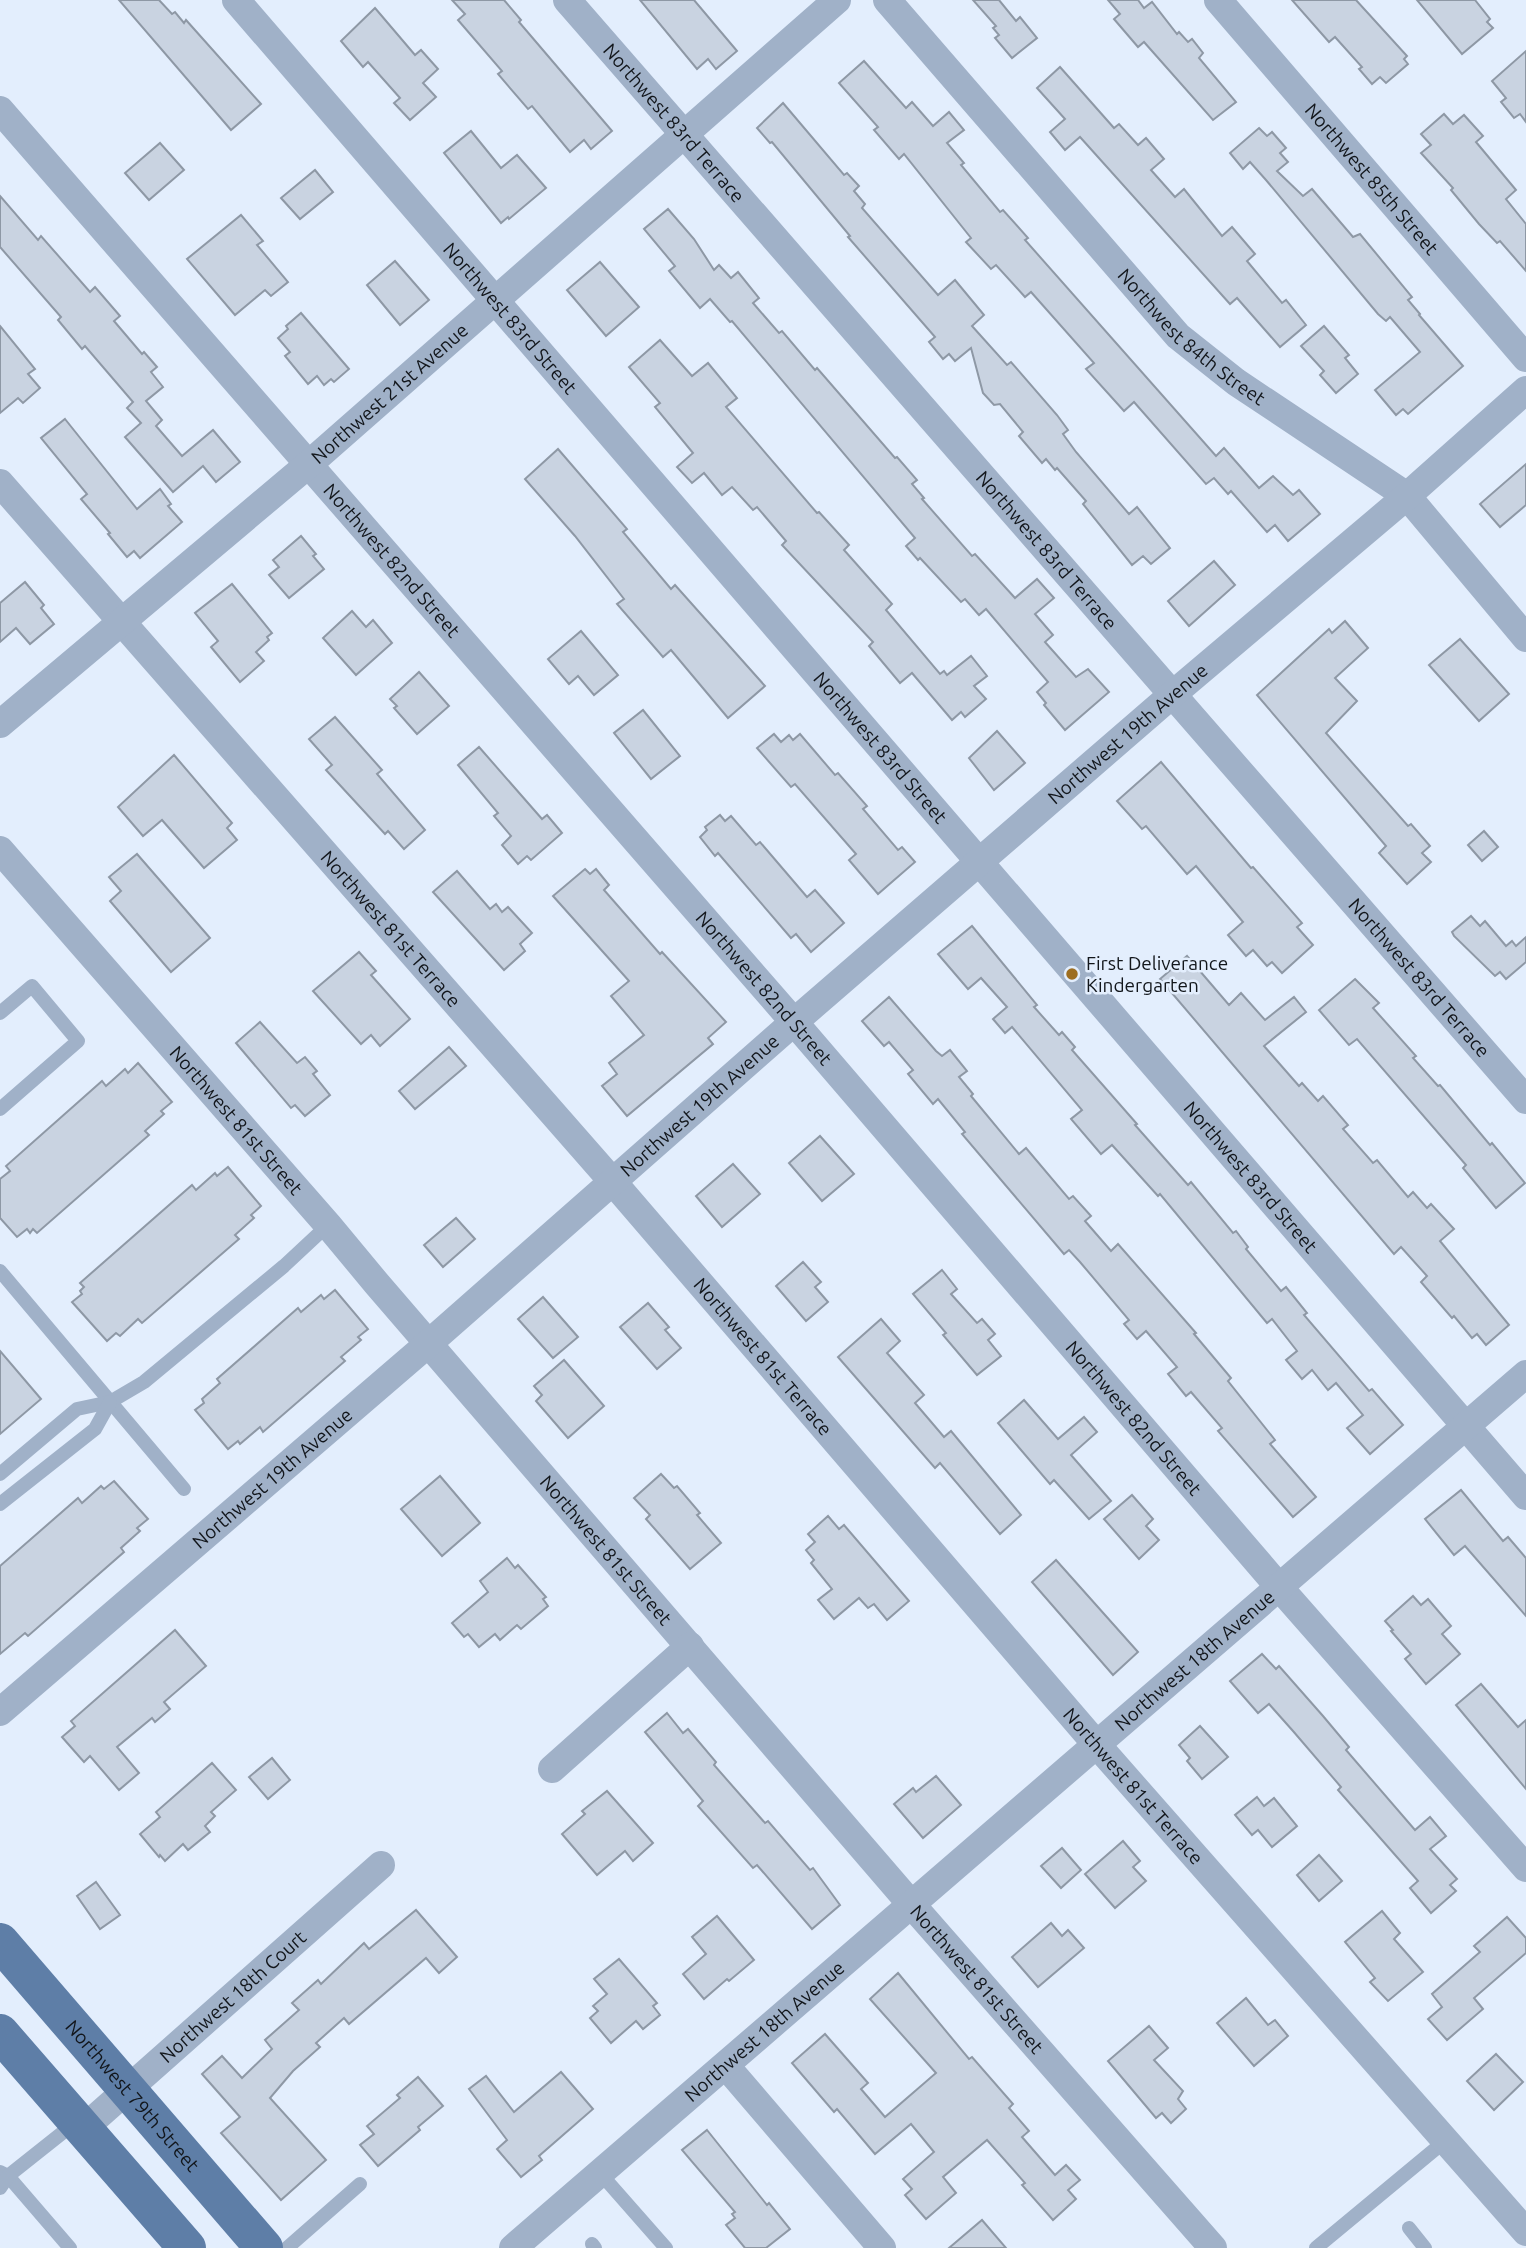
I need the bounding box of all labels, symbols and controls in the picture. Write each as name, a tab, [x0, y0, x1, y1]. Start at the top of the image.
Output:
street label: Northwest 83rd Terrace	[599, 39, 749, 207]
street label: Northwest 85th Street	[1301, 99, 1443, 260]
street label: Northwest 83rd Street	[439, 238, 582, 399]
street label: Northwest 84th Street	[1113, 264, 1270, 410]
street label: Northwest 21st Avenue	[307, 319, 472, 468]
street label: Northwest 83rd Terrace	[972, 466, 1122, 634]
street label: Northwest 82nd Street	[319, 479, 465, 642]
street label: Northwest 19th Avenue	[1043, 659, 1212, 808]
street label: Northwest 83rd Street	[809, 667, 952, 828]
street label: Northwest 81st Terrace	[317, 846, 465, 1012]
street label: Northwest 83rd Terrace	[1344, 894, 1494, 1061]
street label: Northwest 82nd Street	[692, 907, 837, 1070]
place label: First Deliverance Kindergarten	[1086, 952, 1228, 996]
marker: First Deliverance Kindergarten	[1064, 966, 1080, 982]
street label: Northwest 19th Avenue	[616, 1030, 783, 1181]
street label: Northwest 81st Street	[165, 1041, 308, 1199]
street label: Northwest 83rd Street	[1180, 1097, 1322, 1257]
street label: Northwest 81st Terrace	[689, 1273, 837, 1440]
street label: Northwest 82nd Street	[1062, 1336, 1207, 1500]
street label: Northwest 19th Avenue	[188, 1403, 357, 1553]
street label: Northwest 81st Street	[536, 1471, 677, 1630]
street label: Northwest 18th Avenue	[1110, 1585, 1279, 1735]
street label: Northwest 81st Terrace	[1059, 1703, 1208, 1869]
street label: Northwest 81st Street	[906, 1900, 1048, 2058]
street label: Northwest 18th Court	[155, 1925, 311, 2067]
street label: Northwest 18th Avenue	[680, 1956, 849, 2106]
street label: Northwest 79th Street	[61, 2016, 204, 2176]

